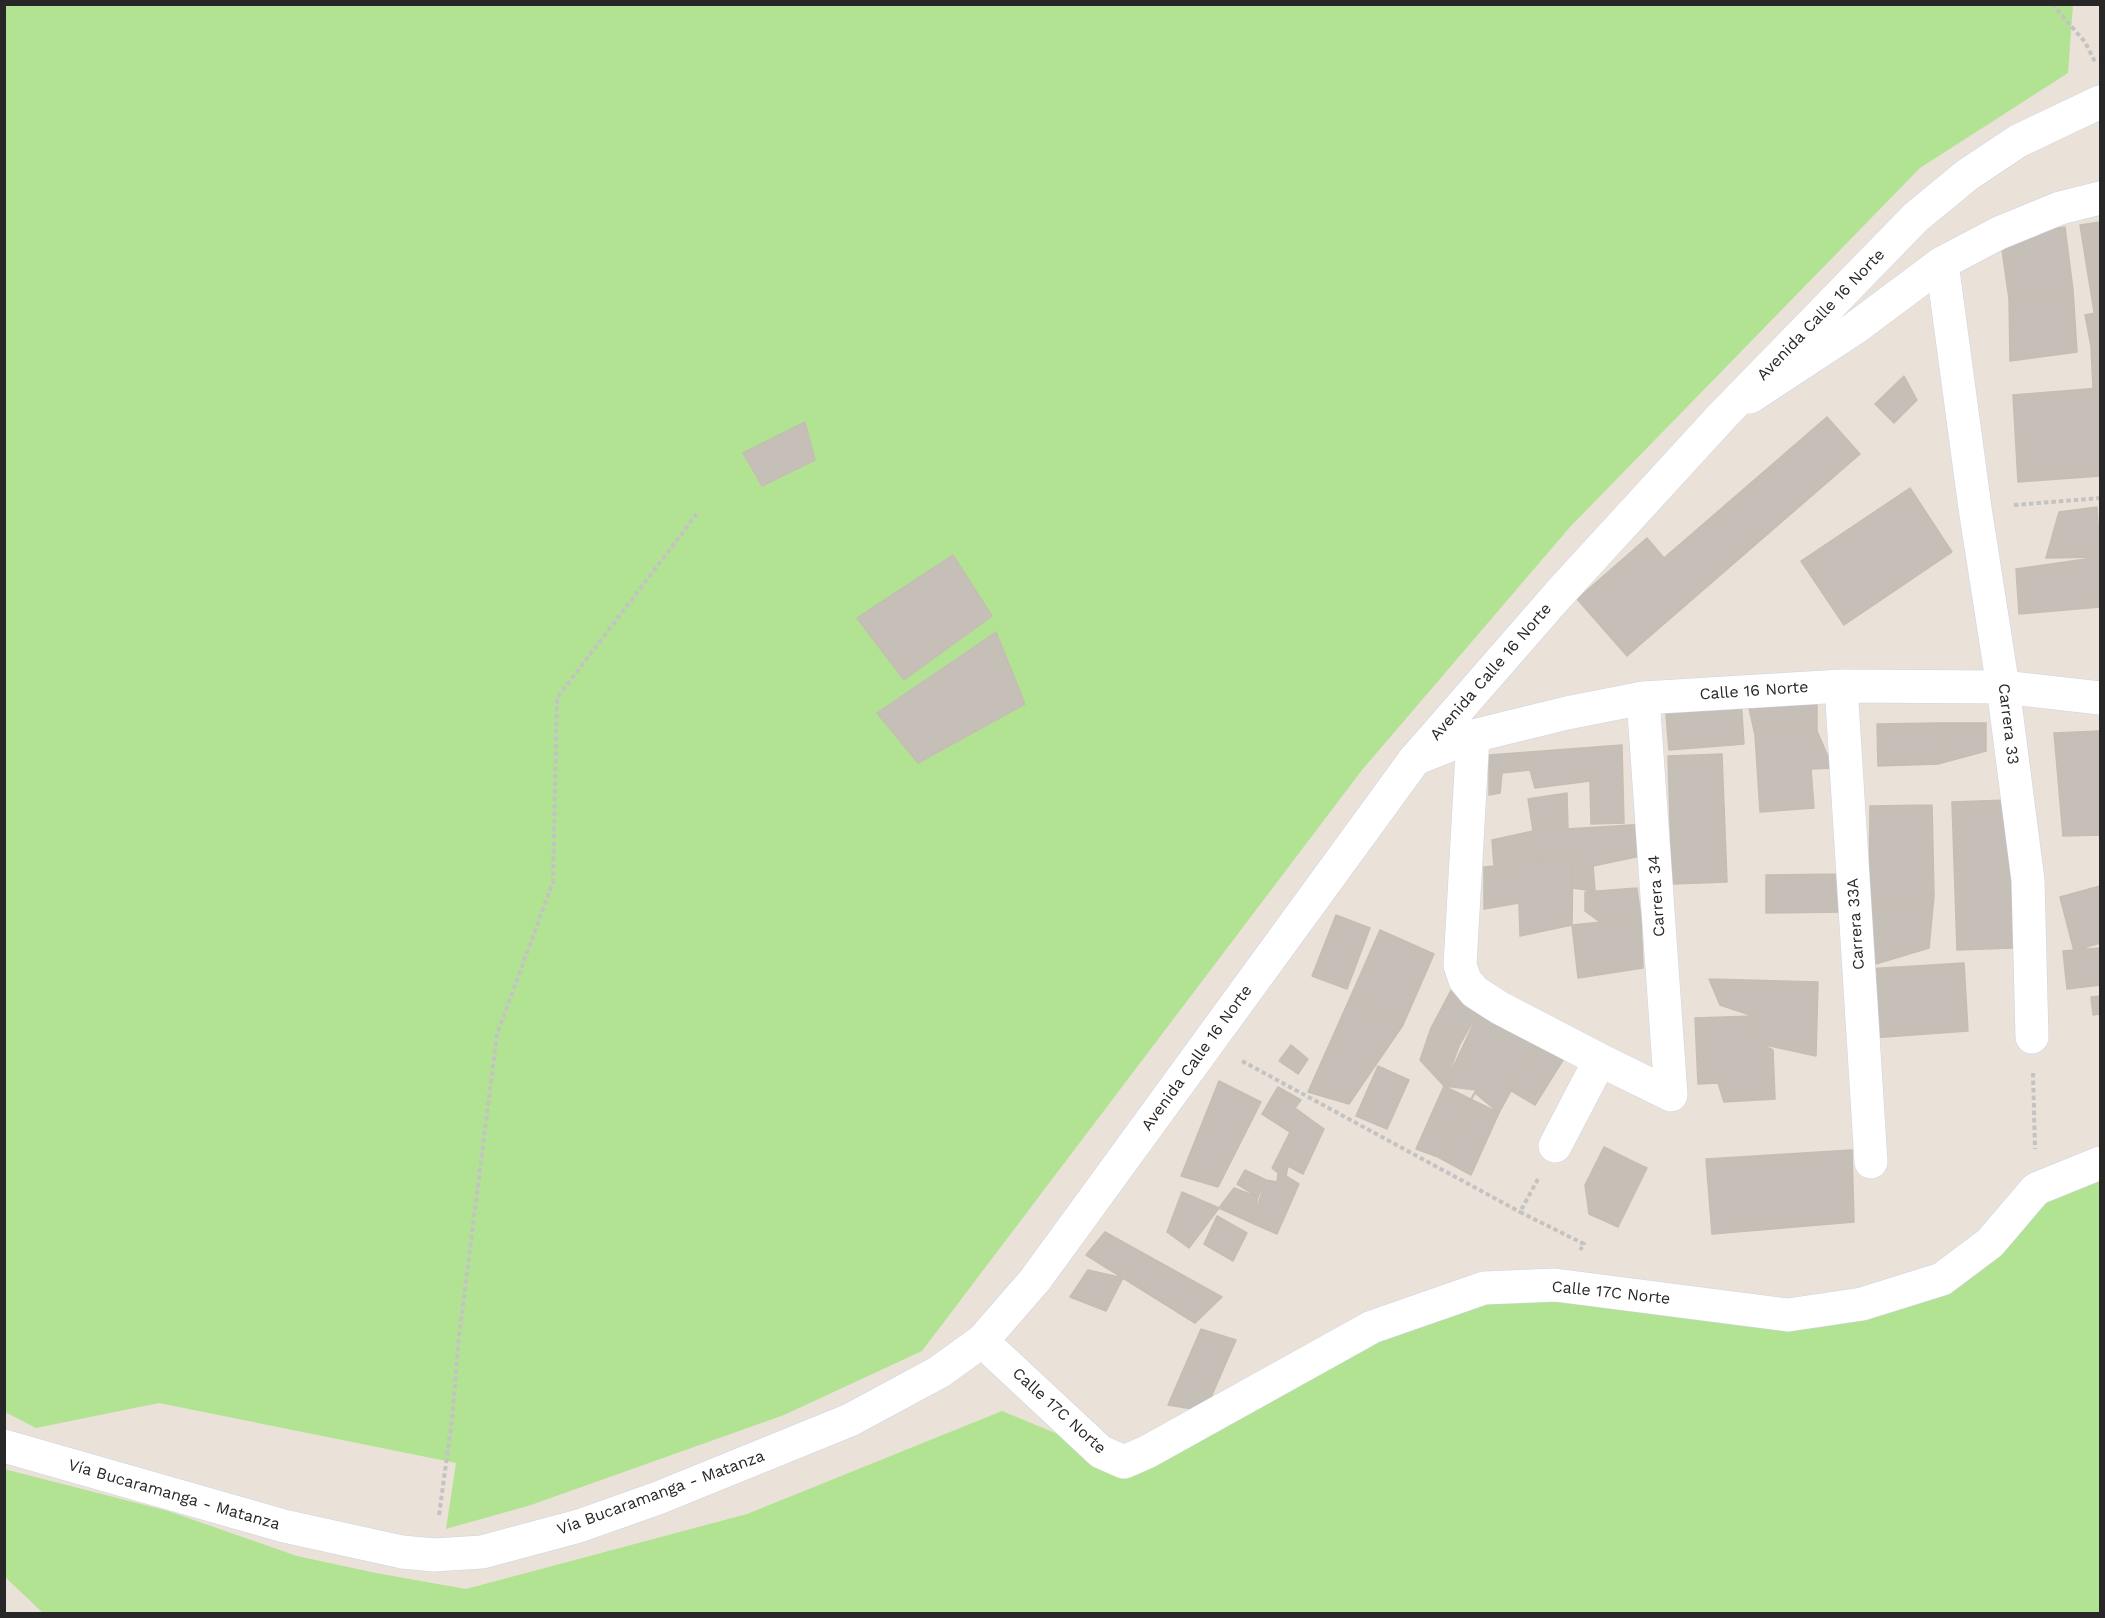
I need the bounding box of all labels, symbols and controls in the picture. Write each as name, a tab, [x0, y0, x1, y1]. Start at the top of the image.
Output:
street label: Avenida Calle 16 Norte	[1753, 245, 1889, 385]
street label: Avenida Calle 16 Norte	[1426, 600, 1556, 744]
street label: Calle 16 Norte	[1699, 678, 1809, 704]
street label: Carrera 33	[1994, 682, 2022, 766]
street label: Carrera 34	[1645, 854, 1669, 938]
street label: Carrera 33A	[1843, 877, 1869, 971]
street label: Avenida Calle 16 Norte	[1138, 981, 1256, 1135]
street label: Calle 17C Norte	[1551, 1277, 1671, 1309]
street label: Calle 17C Norte	[1008, 1364, 1110, 1458]
street label: Vía Bucaramanga - Matanza	[555, 1446, 767, 1540]
street label: Vía Bucaramanga - Matanza	[66, 1456, 282, 1534]

